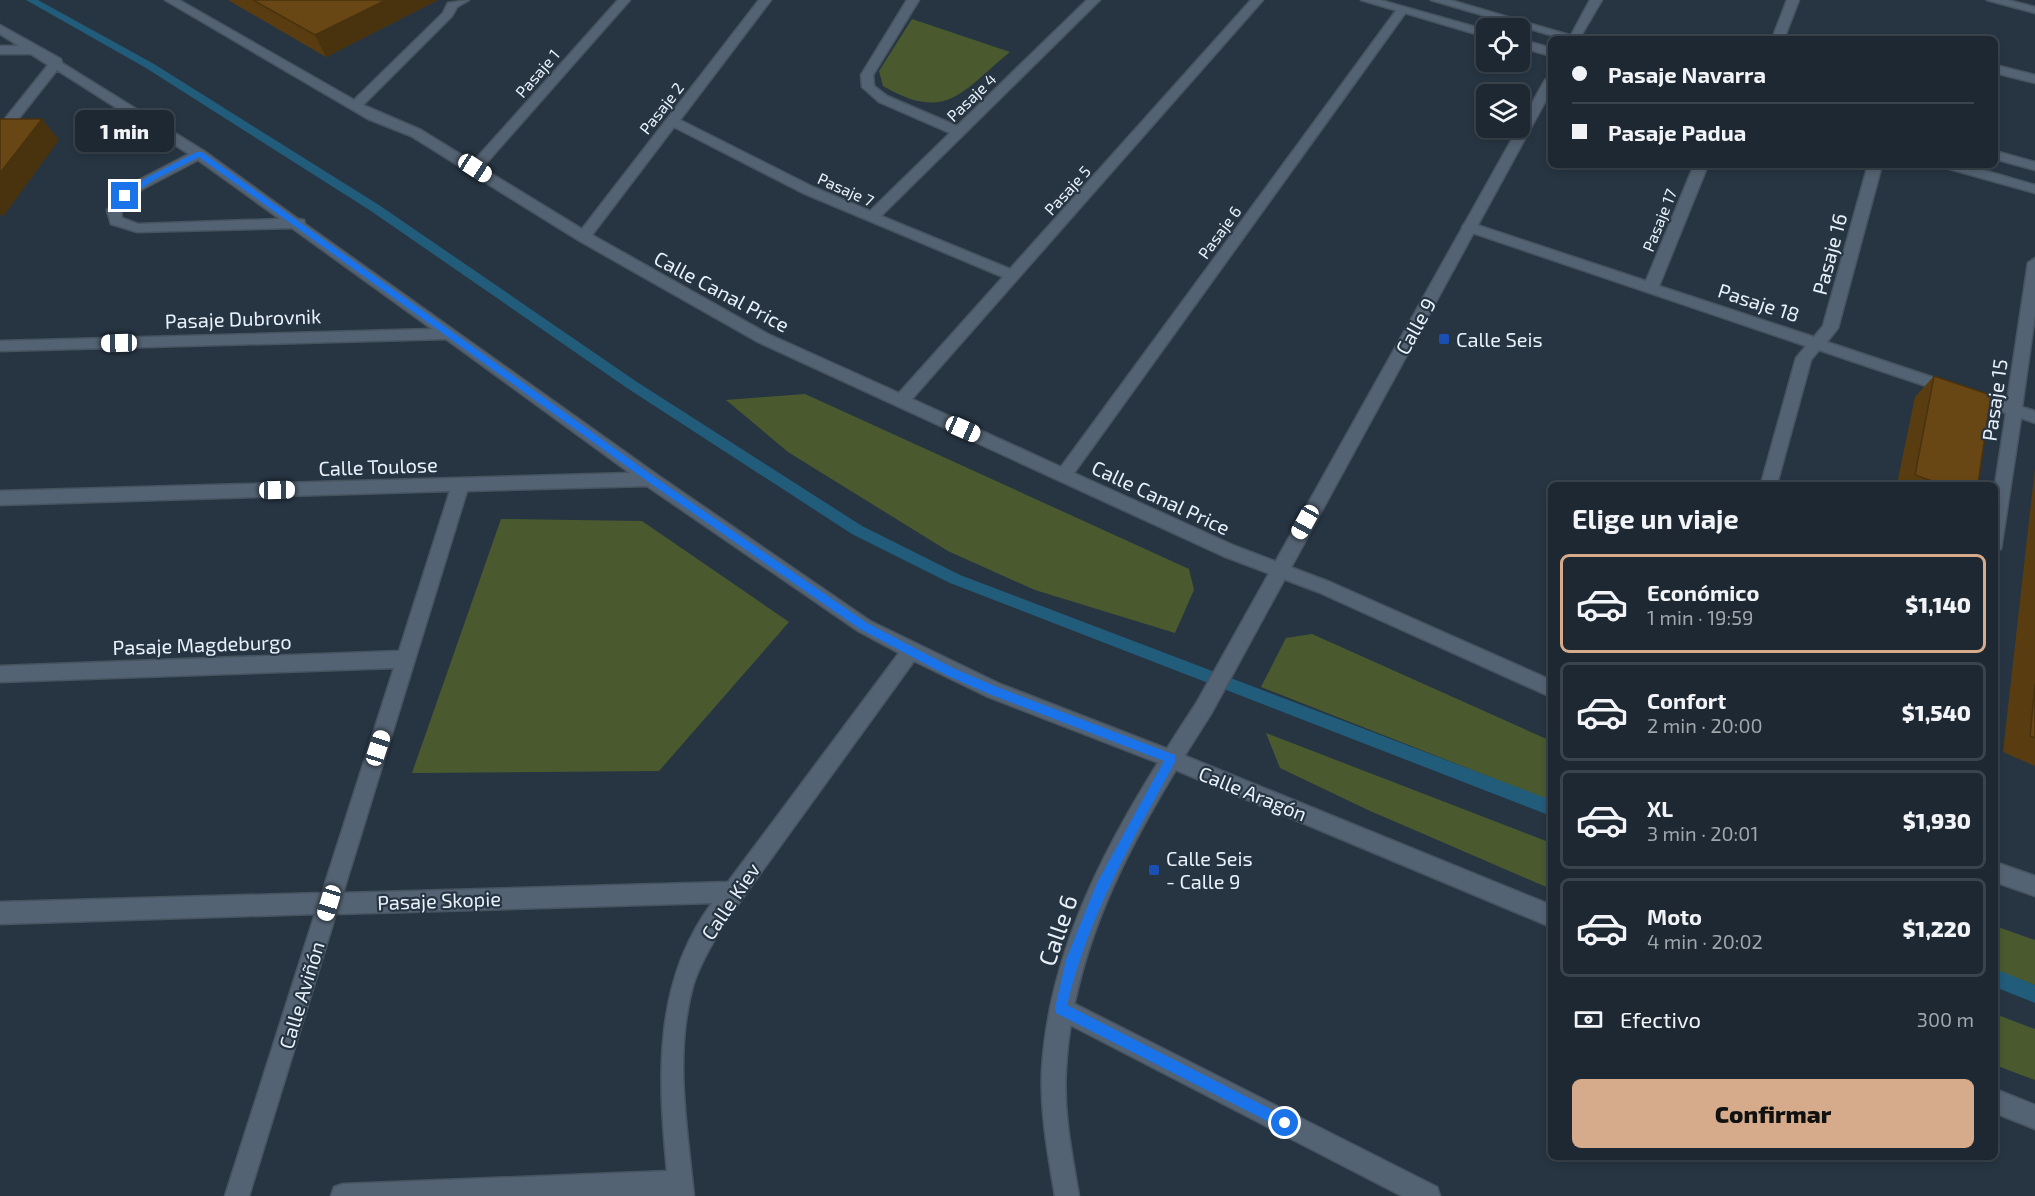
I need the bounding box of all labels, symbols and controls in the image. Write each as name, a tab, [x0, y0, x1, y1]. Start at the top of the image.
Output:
map controls	[1476, 18, 1530, 138]
button: locate	[1476, 18, 1530, 72]
street label: Pasaje 1	[511, 45, 564, 102]
text: Pasaje Navarra	[1608, 61, 1766, 87]
street label: Pasaje 4	[942, 69, 1000, 126]
street label: Pasaje 2	[635, 78, 688, 138]
button: layers	[1476, 84, 1530, 138]
callout: 1 min	[76, 109, 174, 151]
text: 1 min	[100, 119, 149, 143]
text: Pasaje Padua	[1608, 119, 1746, 145]
car	[455, 151, 495, 185]
street label: Pasaje 5	[1040, 161, 1095, 219]
street label: Pasaje 7	[815, 168, 877, 211]
route end	[111, 182, 138, 209]
street label: Pasaje 17	[1638, 186, 1681, 254]
street label: Pasaje 6	[1194, 202, 1245, 263]
street label: Pasaje 16	[1807, 211, 1851, 297]
street label: Calle Canal Price	[650, 245, 794, 337]
street label: Pasaje 18	[1715, 278, 1803, 326]
street label: Calle 9	[1390, 294, 1440, 358]
street label: Pasaje Dubrovnik	[164, 303, 322, 333]
place label: Calle Seis	[1456, 327, 1543, 351]
marker: Calle Seis	[1437, 332, 1451, 346]
car	[101, 334, 137, 352]
street label: Pasaje 15	[1976, 357, 2012, 443]
car	[943, 413, 983, 445]
street label: Calle Toulose	[318, 452, 438, 480]
street label: Calle Canal Price	[1088, 455, 1234, 539]
car	[259, 481, 295, 499]
car	[1288, 502, 1322, 542]
text: Elige un viaje	[1572, 502, 1739, 534]
icon: car	[1575, 577, 1629, 631]
text: Económico	[1647, 579, 1759, 605]
text: $1,140	[1905, 591, 1971, 617]
text: 1 min · 19:59	[1647, 605, 1753, 629]
street label: Pasaje Magdeburgo	[112, 629, 292, 659]
icon: car	[1575, 685, 1629, 739]
text: Confort	[1647, 687, 1726, 713]
text: $1,540	[1902, 699, 1971, 725]
text: 2 min · 20:00	[1647, 713, 1763, 737]
car	[364, 728, 392, 768]
street label: Calle Aragón	[1195, 760, 1311, 826]
icon: car	[1575, 793, 1629, 847]
text: XL	[1647, 795, 1673, 821]
text: $1,930	[1903, 807, 1971, 833]
text: 3 min · 20:01	[1647, 821, 1758, 845]
place label: Calle Seis - Calle 9	[1166, 846, 1253, 893]
street label: Calle Kiev	[696, 858, 765, 944]
marker: Calle Seis - Calle 9	[1147, 863, 1161, 877]
car	[315, 883, 343, 923]
street label: Pasaje Skopie	[377, 886, 501, 914]
street label: Calle 6	[1031, 891, 1083, 969]
icon: car	[1575, 901, 1629, 955]
text: Moto	[1647, 903, 1702, 929]
text: $1,220	[1902, 915, 1971, 941]
text: 4 min · 20:02	[1647, 929, 1763, 953]
street label: Calle Aviñón	[273, 938, 329, 1052]
icon: cash	[1572, 1003, 1605, 1036]
text: Efectivo	[1620, 1006, 1701, 1032]
text: 300 m	[1917, 1007, 1974, 1031]
button: Confirmar	[1572, 1079, 1974, 1148]
route start	[1271, 1109, 1298, 1136]

